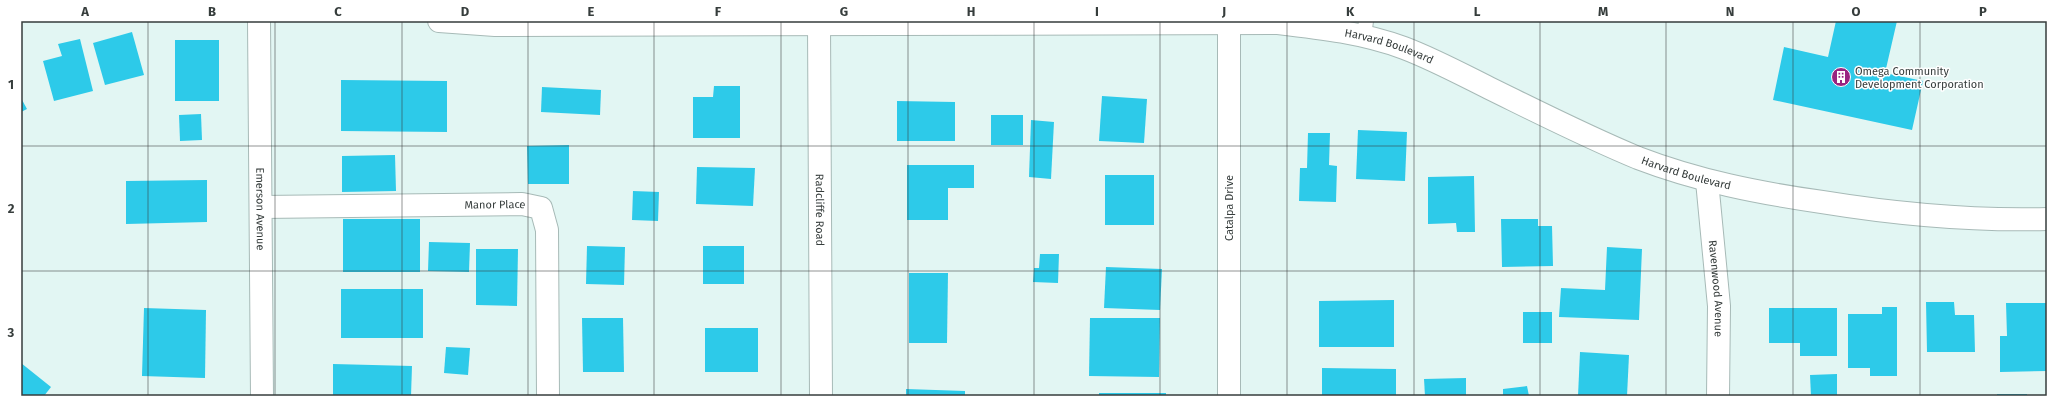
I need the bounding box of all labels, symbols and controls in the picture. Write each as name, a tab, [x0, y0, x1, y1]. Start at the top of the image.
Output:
text: A	[80, 4, 89, 19]
text: B	[208, 4, 216, 19]
text: C	[334, 4, 342, 19]
text: D	[461, 4, 470, 19]
text: E	[588, 4, 595, 19]
text: F	[715, 4, 722, 19]
text: G	[840, 4, 848, 19]
text: H	[967, 4, 975, 19]
text: I	[1095, 4, 1099, 19]
text: J	[1221, 4, 1226, 19]
text: K	[1346, 4, 1355, 19]
text: L	[1474, 4, 1481, 19]
text: M	[1598, 4, 1608, 19]
text: N	[1726, 4, 1734, 19]
text: O	[1852, 4, 1861, 19]
text: P	[1979, 4, 1987, 19]
street label: Harvard Boulevard	[1344, 26, 1435, 67]
place label: Omega Community Development Corporation	[1855, 65, 1984, 91]
building icon: Omega Community Development Corporation	[1830, 66, 1852, 88]
text: 1	[8, 77, 14, 92]
street label: Harvard Boulevard	[1639, 154, 1732, 192]
street label: Emerson Avenue	[253, 168, 267, 250]
street label: Radcliffe Road	[813, 174, 826, 246]
street label: Catalpa Drive	[1223, 175, 1236, 241]
street label: Manor Place	[464, 198, 527, 212]
text: 2	[8, 201, 15, 216]
street label: Ravenwood Avenue	[1706, 240, 1725, 337]
text: 3	[7, 325, 15, 340]

